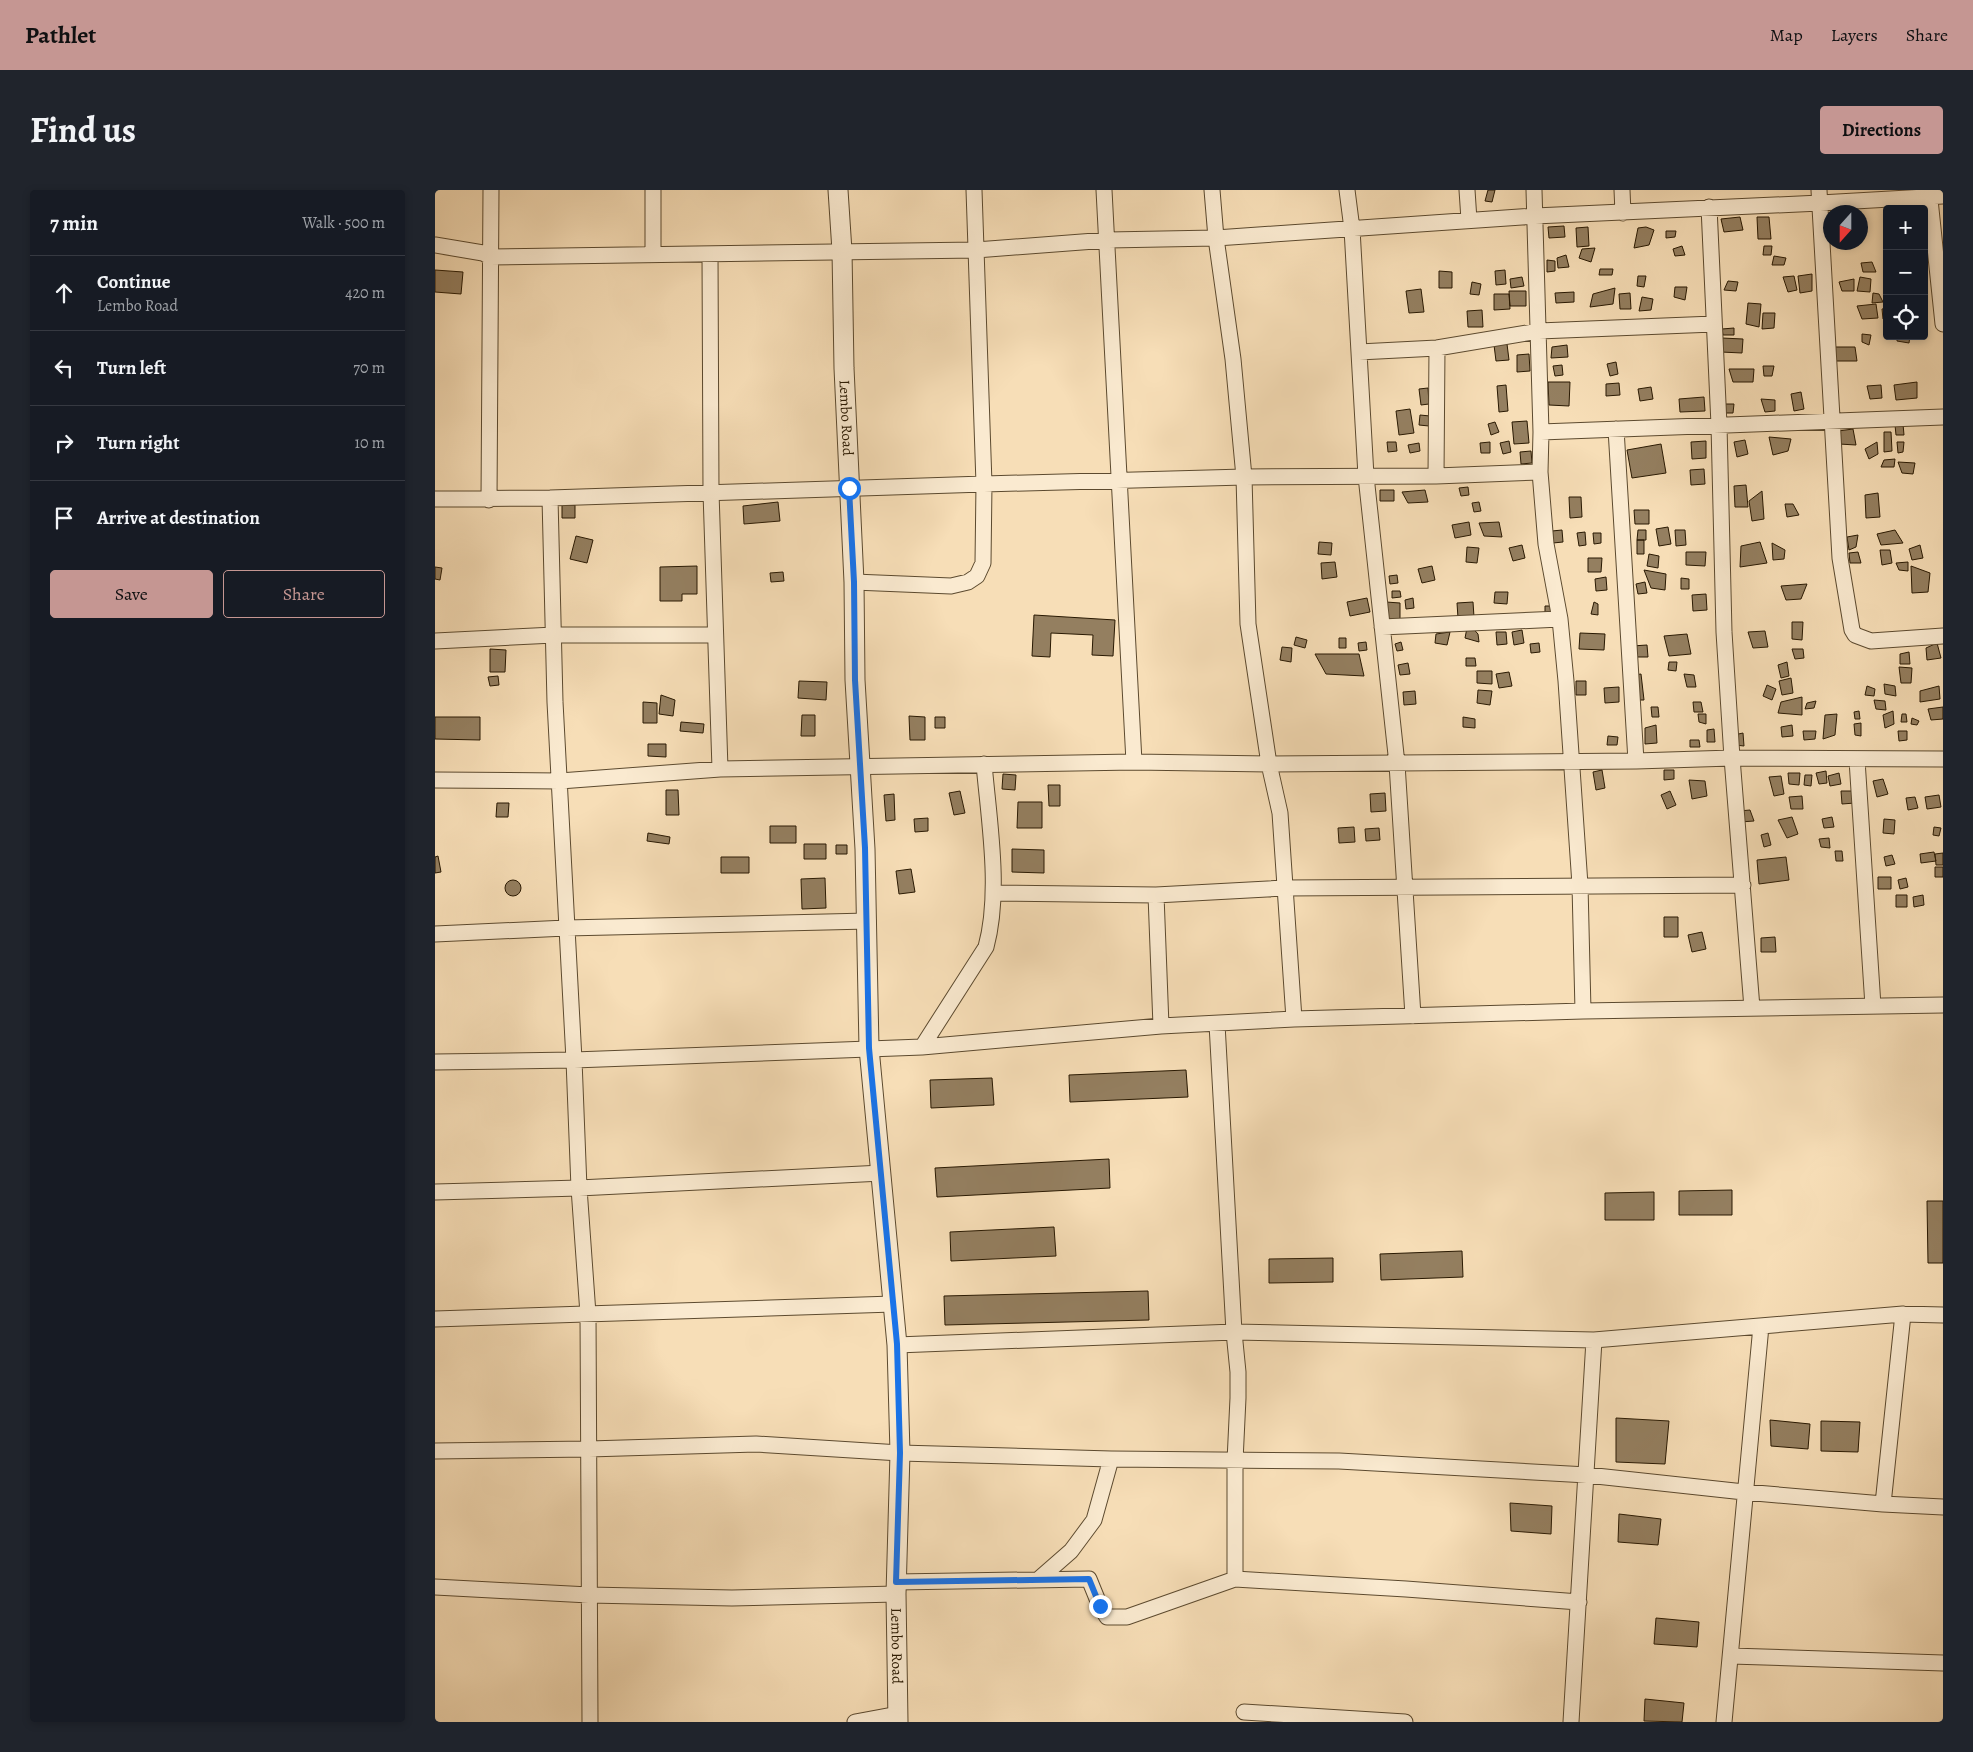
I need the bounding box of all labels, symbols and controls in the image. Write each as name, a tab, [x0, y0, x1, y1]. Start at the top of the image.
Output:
text: Pathlet	[25, 19, 96, 51]
text: Map	[1770, 23, 1803, 47]
text: Layers	[1831, 23, 1878, 47]
text: Share	[1906, 23, 1948, 47]
text: Find us	[30, 106, 136, 154]
button: Directions	[1820, 106, 1943, 154]
north arrow	[1823, 205, 1868, 250]
map controls	[1883, 205, 1928, 340]
button: +	[1883, 205, 1928, 250]
text: 7 min	[50, 209, 98, 237]
text: Walk · 500 m	[302, 212, 385, 234]
button: −	[1883, 250, 1928, 295]
text: Continue	[97, 269, 171, 295]
icon: ahead	[50, 279, 78, 307]
text: 420 m	[345, 282, 385, 304]
text: Lembo Road	[97, 295, 178, 317]
button: locate	[1883, 295, 1928, 340]
icon: left	[50, 354, 78, 382]
text: Turn left	[97, 355, 166, 381]
text: 70 m	[353, 357, 385, 379]
street label: Lembo Road	[835, 379, 858, 457]
icon: right	[50, 429, 78, 457]
text: Turn right	[97, 430, 179, 456]
text: 10 m	[355, 432, 385, 454]
route start	[838, 477, 861, 500]
icon: arrive	[50, 504, 78, 532]
text: Arrive at destination	[97, 505, 260, 531]
button: Save	[50, 570, 213, 618]
button: Share	[223, 570, 385, 618]
route end	[1089, 1595, 1112, 1618]
street label: Lembo Road	[886, 1608, 907, 1685]

